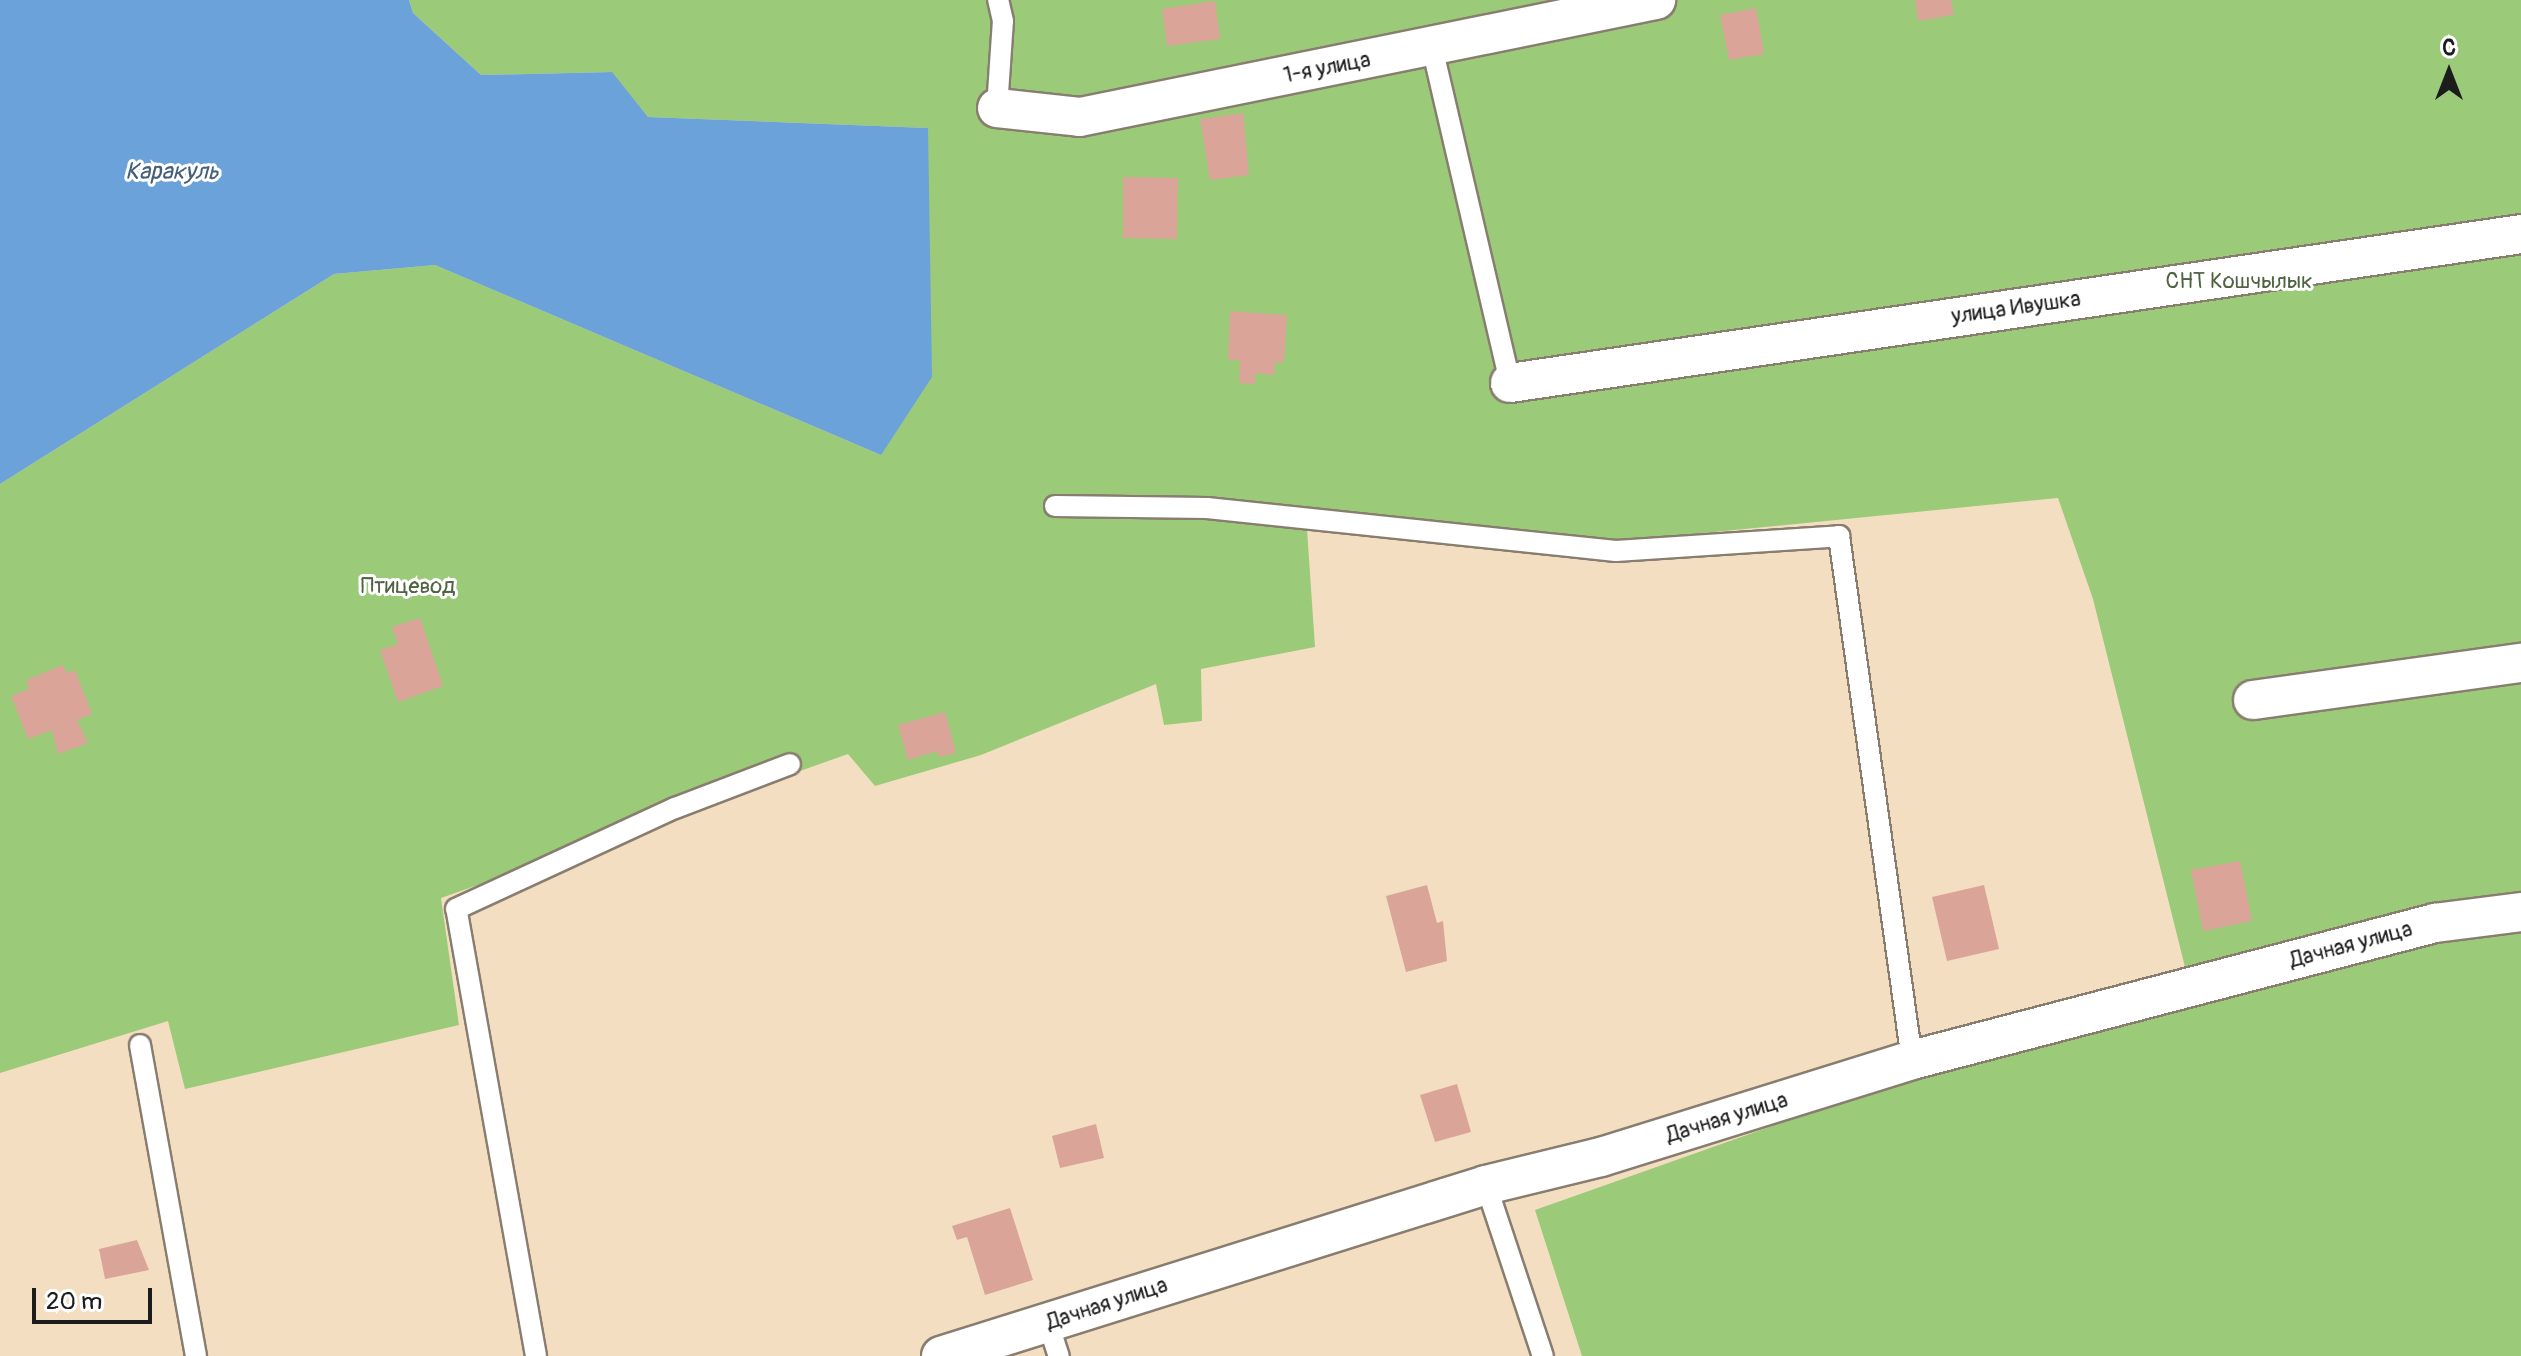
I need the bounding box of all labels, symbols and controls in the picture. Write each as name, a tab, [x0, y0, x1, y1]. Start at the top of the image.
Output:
north arrow	[2409, 32, 2489, 112]
text: С	[2442, 34, 2456, 62]
street label: 1-я улица	[1281, 47, 1373, 89]
water label: Каракуль	[125, 158, 219, 186]
park label: СНТ Кошчылык	[2166, 269, 2312, 295]
street label: улица Ивушка	[1950, 286, 2082, 330]
park label: Птицевод	[361, 574, 455, 600]
street label: Дачная улица	[2287, 916, 2415, 974]
street label: Дачная улица	[1663, 1087, 1791, 1149]
scale bar	[36, 1272, 156, 1322]
street label: Дачная улица	[1043, 1272, 1171, 1336]
text: 20 m	[46, 1287, 102, 1316]

